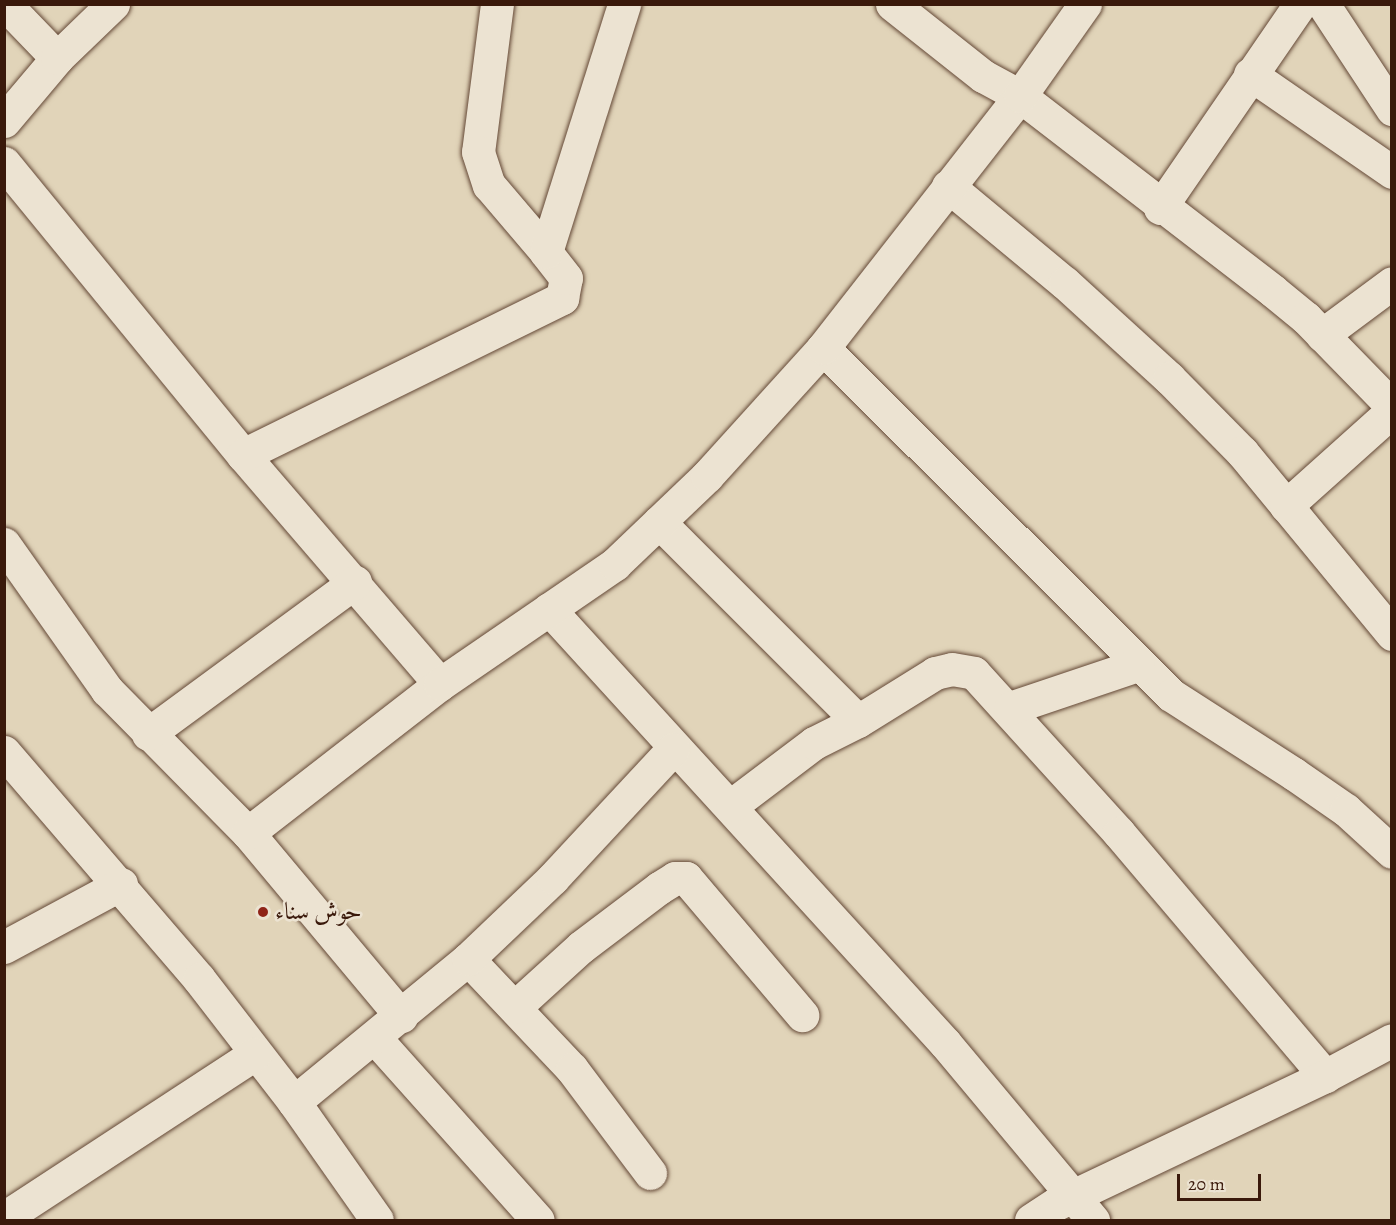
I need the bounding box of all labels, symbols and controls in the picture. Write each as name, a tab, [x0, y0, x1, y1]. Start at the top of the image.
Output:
place label: حوش سناء	[275, 898, 362, 926]
marker: حوش سناء	[256, 905, 270, 919]
scale bar	[1180, 1162, 1264, 1200]
text: 20 m	[1188, 1172, 1225, 1196]

